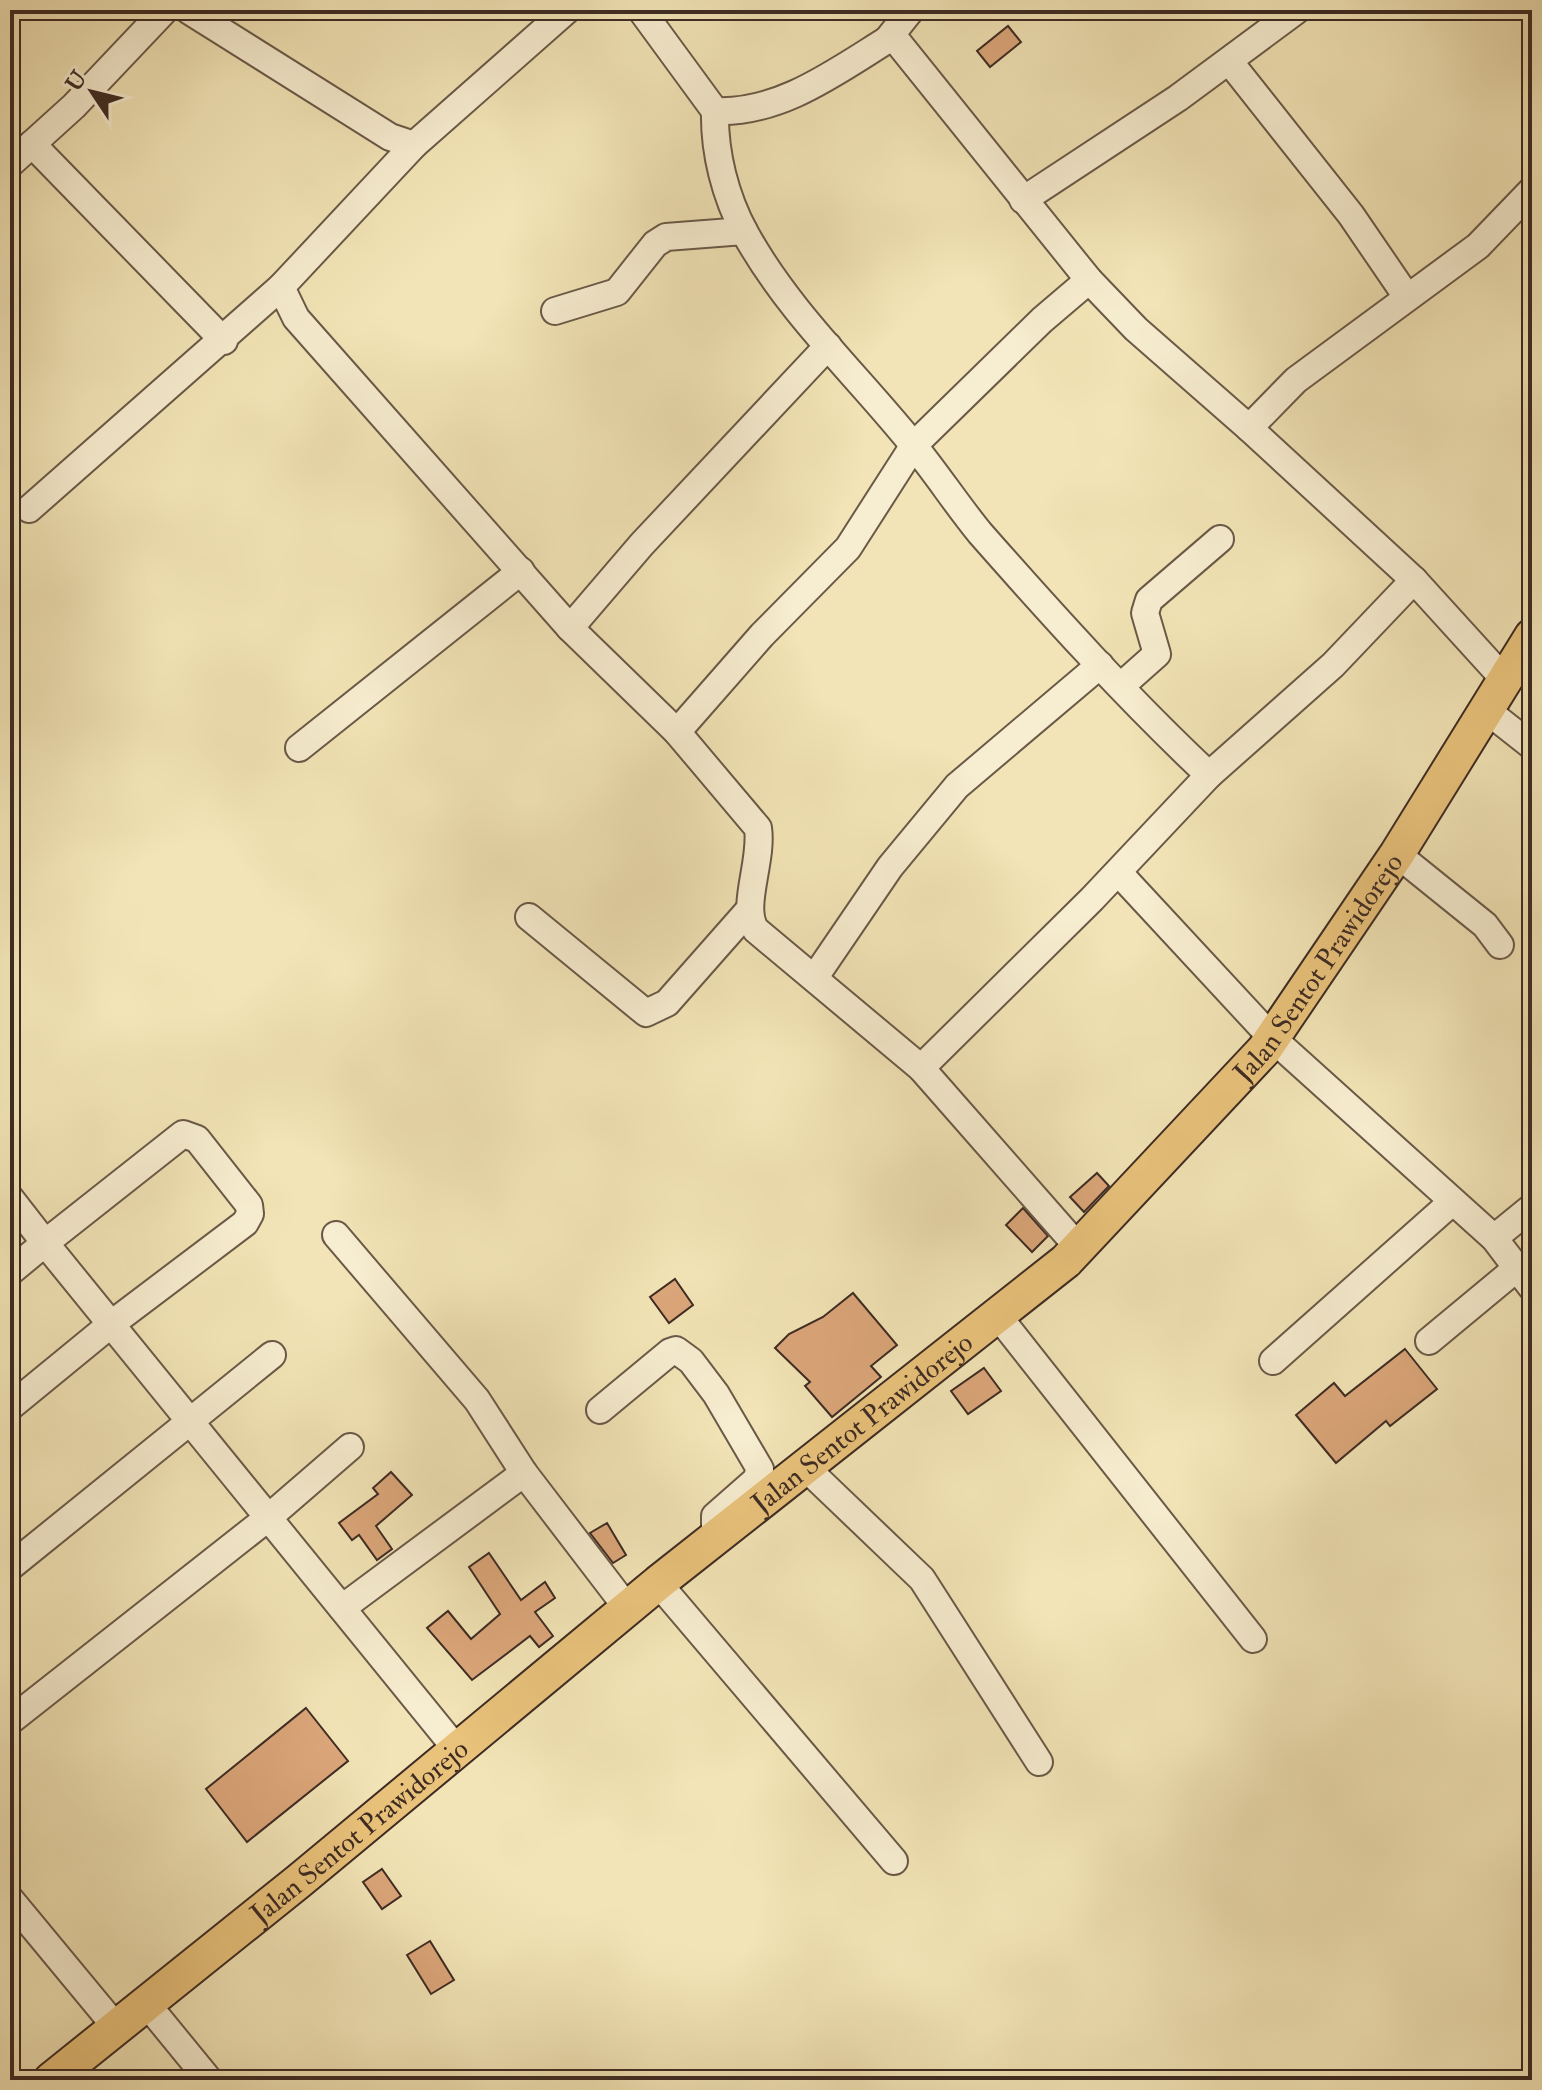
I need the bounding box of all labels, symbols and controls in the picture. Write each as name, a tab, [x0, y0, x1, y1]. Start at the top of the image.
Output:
north arrow	[52, 52, 132, 132]
text: U	[60, 65, 94, 97]
street label: Jalan Sentot Prawidorejo	[1226, 847, 1411, 1091]
street label: Jalan Sentot Prawidorejo	[744, 1325, 980, 1522]
street label: Jalan Sentot Prawidorejo	[243, 1732, 476, 1933]

